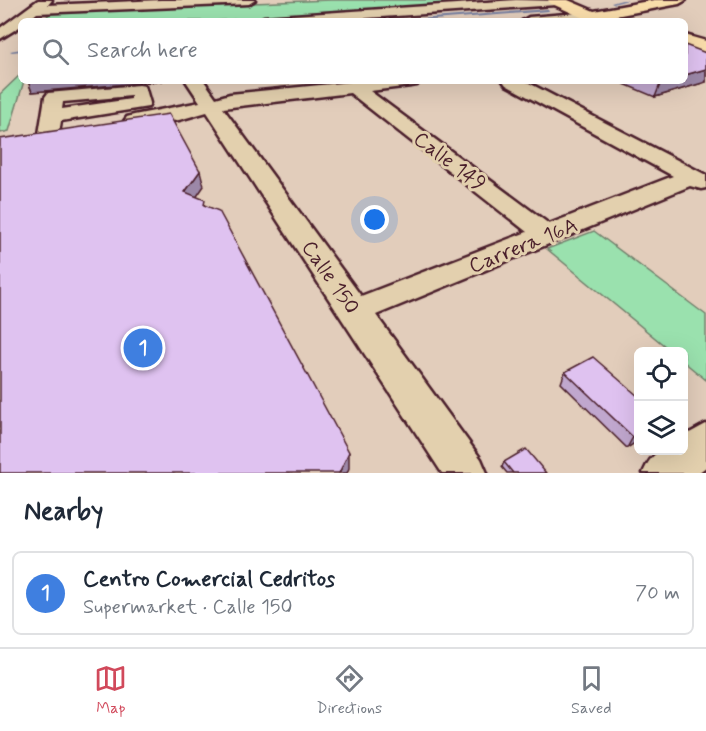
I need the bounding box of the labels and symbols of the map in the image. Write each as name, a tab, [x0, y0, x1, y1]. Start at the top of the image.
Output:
street label: Calle 149	[407, 125, 491, 198]
your location	[360, 205, 389, 234]
street label: Carrera 16A	[465, 211, 582, 280]
street label: Calle 150	[295, 235, 366, 320]
pin: 1	[124, 326, 162, 370]

